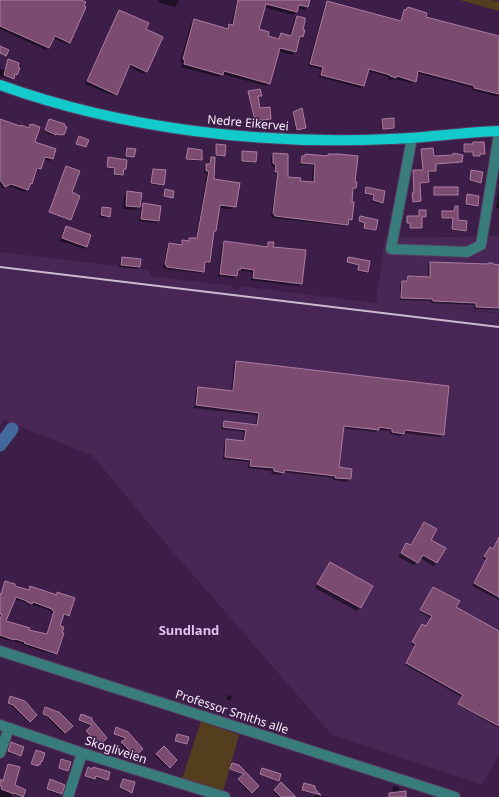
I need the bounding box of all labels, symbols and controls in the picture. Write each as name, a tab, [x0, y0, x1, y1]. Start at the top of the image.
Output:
street label: Nedre Eikervei	[207, 110, 289, 135]
district label: Sundland	[159, 621, 219, 639]
street label: Professor Smiths alle	[173, 685, 291, 738]
street label: Skogliveien	[83, 732, 149, 767]

